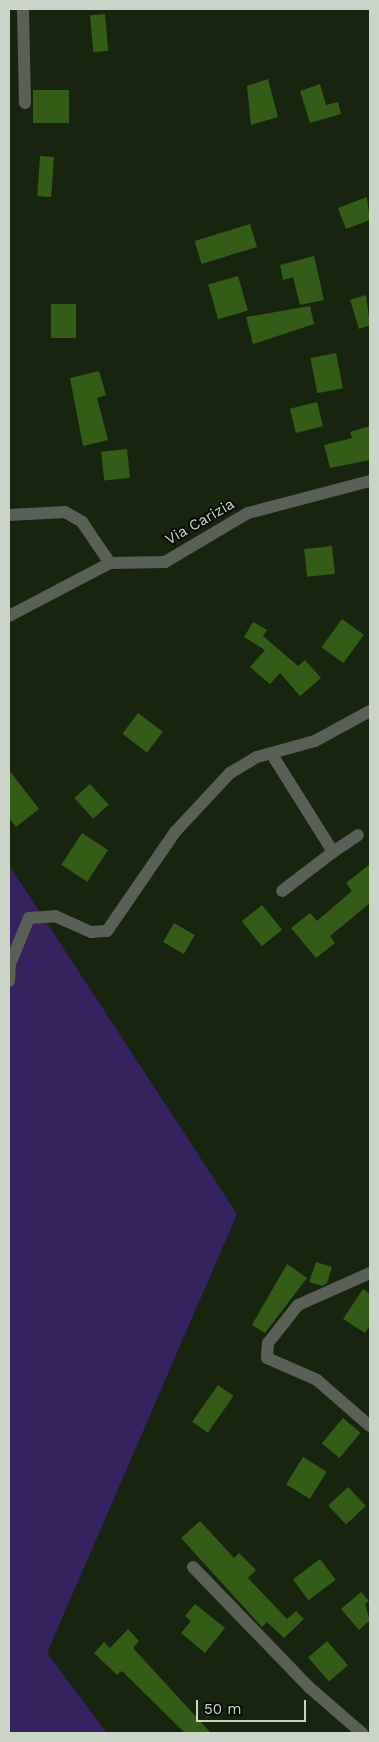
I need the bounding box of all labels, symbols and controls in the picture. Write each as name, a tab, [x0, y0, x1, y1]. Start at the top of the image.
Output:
street label: Via Carizia	[162, 495, 238, 549]
scale bar	[199, 1690, 309, 1722]
text: 50 m	[204, 1700, 241, 1718]

